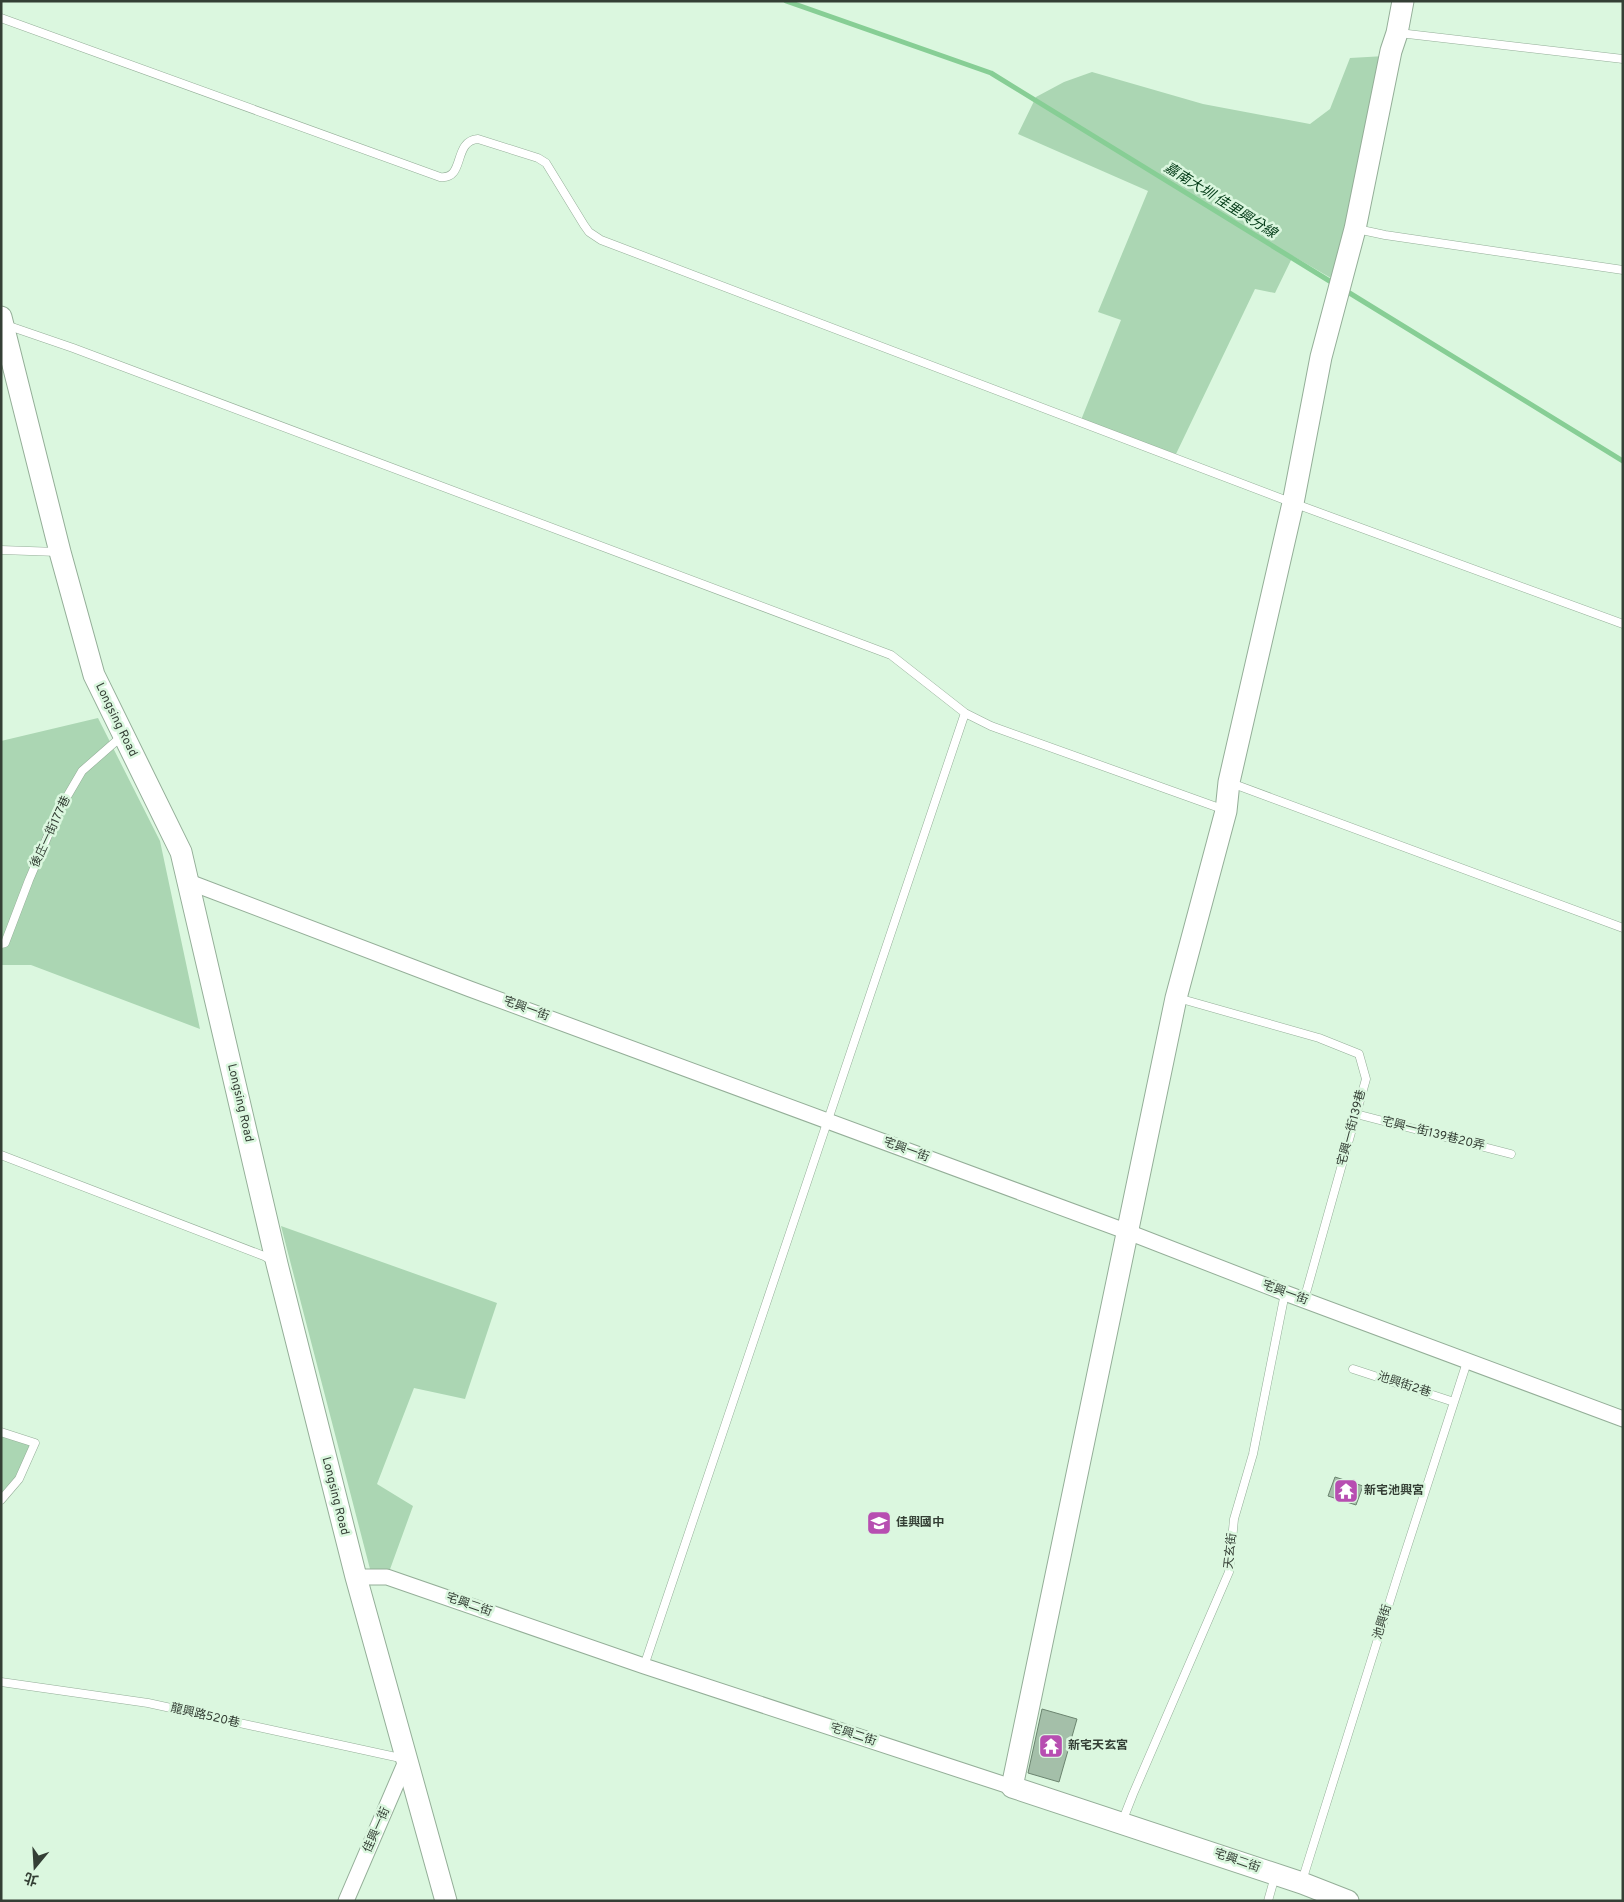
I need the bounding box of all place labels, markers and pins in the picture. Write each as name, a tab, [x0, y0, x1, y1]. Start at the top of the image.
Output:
temple icon: 新宅池興宮	[1333, 1478, 1359, 1504]
place label: 新宅池興宮	[1364, 1483, 1424, 1499]
school or university icon: 佳興國中	[866, 1510, 892, 1536]
place label: 佳興國中	[896, 1515, 944, 1531]
temple icon: 新宅天玄宮	[1038, 1733, 1064, 1759]
place label: 新宅天玄宮	[1068, 1738, 1128, 1754]

